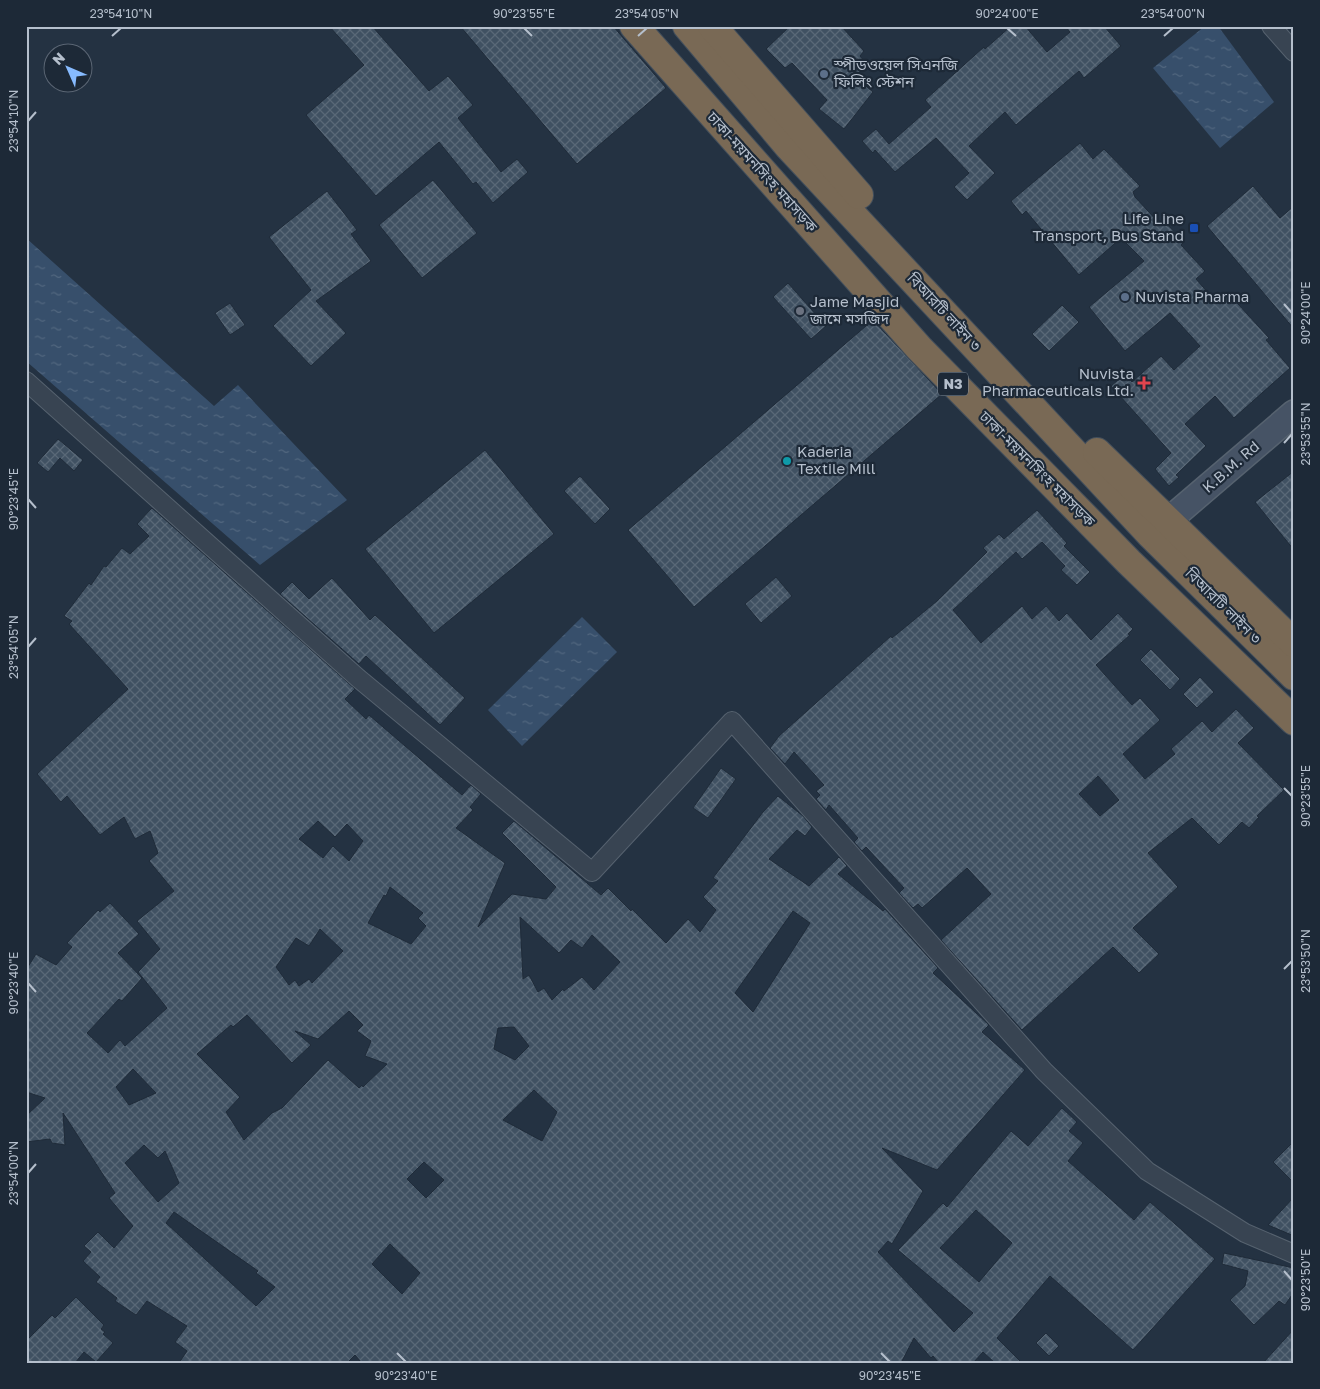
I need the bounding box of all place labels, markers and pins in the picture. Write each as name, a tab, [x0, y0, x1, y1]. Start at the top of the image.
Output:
place label: স্পীডওয়েল সিএনজি ফিলিং স্টেশন	[833, 55, 959, 90]
marker: স্পীডওয়েল সিএনজি ফিলিং স্টেশন	[818, 68, 830, 80]
place label: Life Line Transport, Bus Stand	[1033, 209, 1184, 244]
marker: Life Line Transport, Bus Stand	[1188, 222, 1200, 234]
place label: Nuvista Pharma	[1135, 287, 1249, 305]
marker: Nuvista Pharma	[1119, 291, 1131, 303]
place label: Jame Masjid জামে মসজিদ	[809, 292, 899, 327]
marker: Jame Masjid জামে মসজিদ	[794, 305, 806, 317]
place label: Nuvista Pharmaceuticals Ltd.	[982, 364, 1134, 399]
marker: Nuvista Pharmaceuticals Ltd.	[1138, 377, 1150, 389]
place label: Kaderia Textile Mill	[797, 442, 876, 477]
marker: Kaderia Textile Mill	[781, 455, 793, 467]

